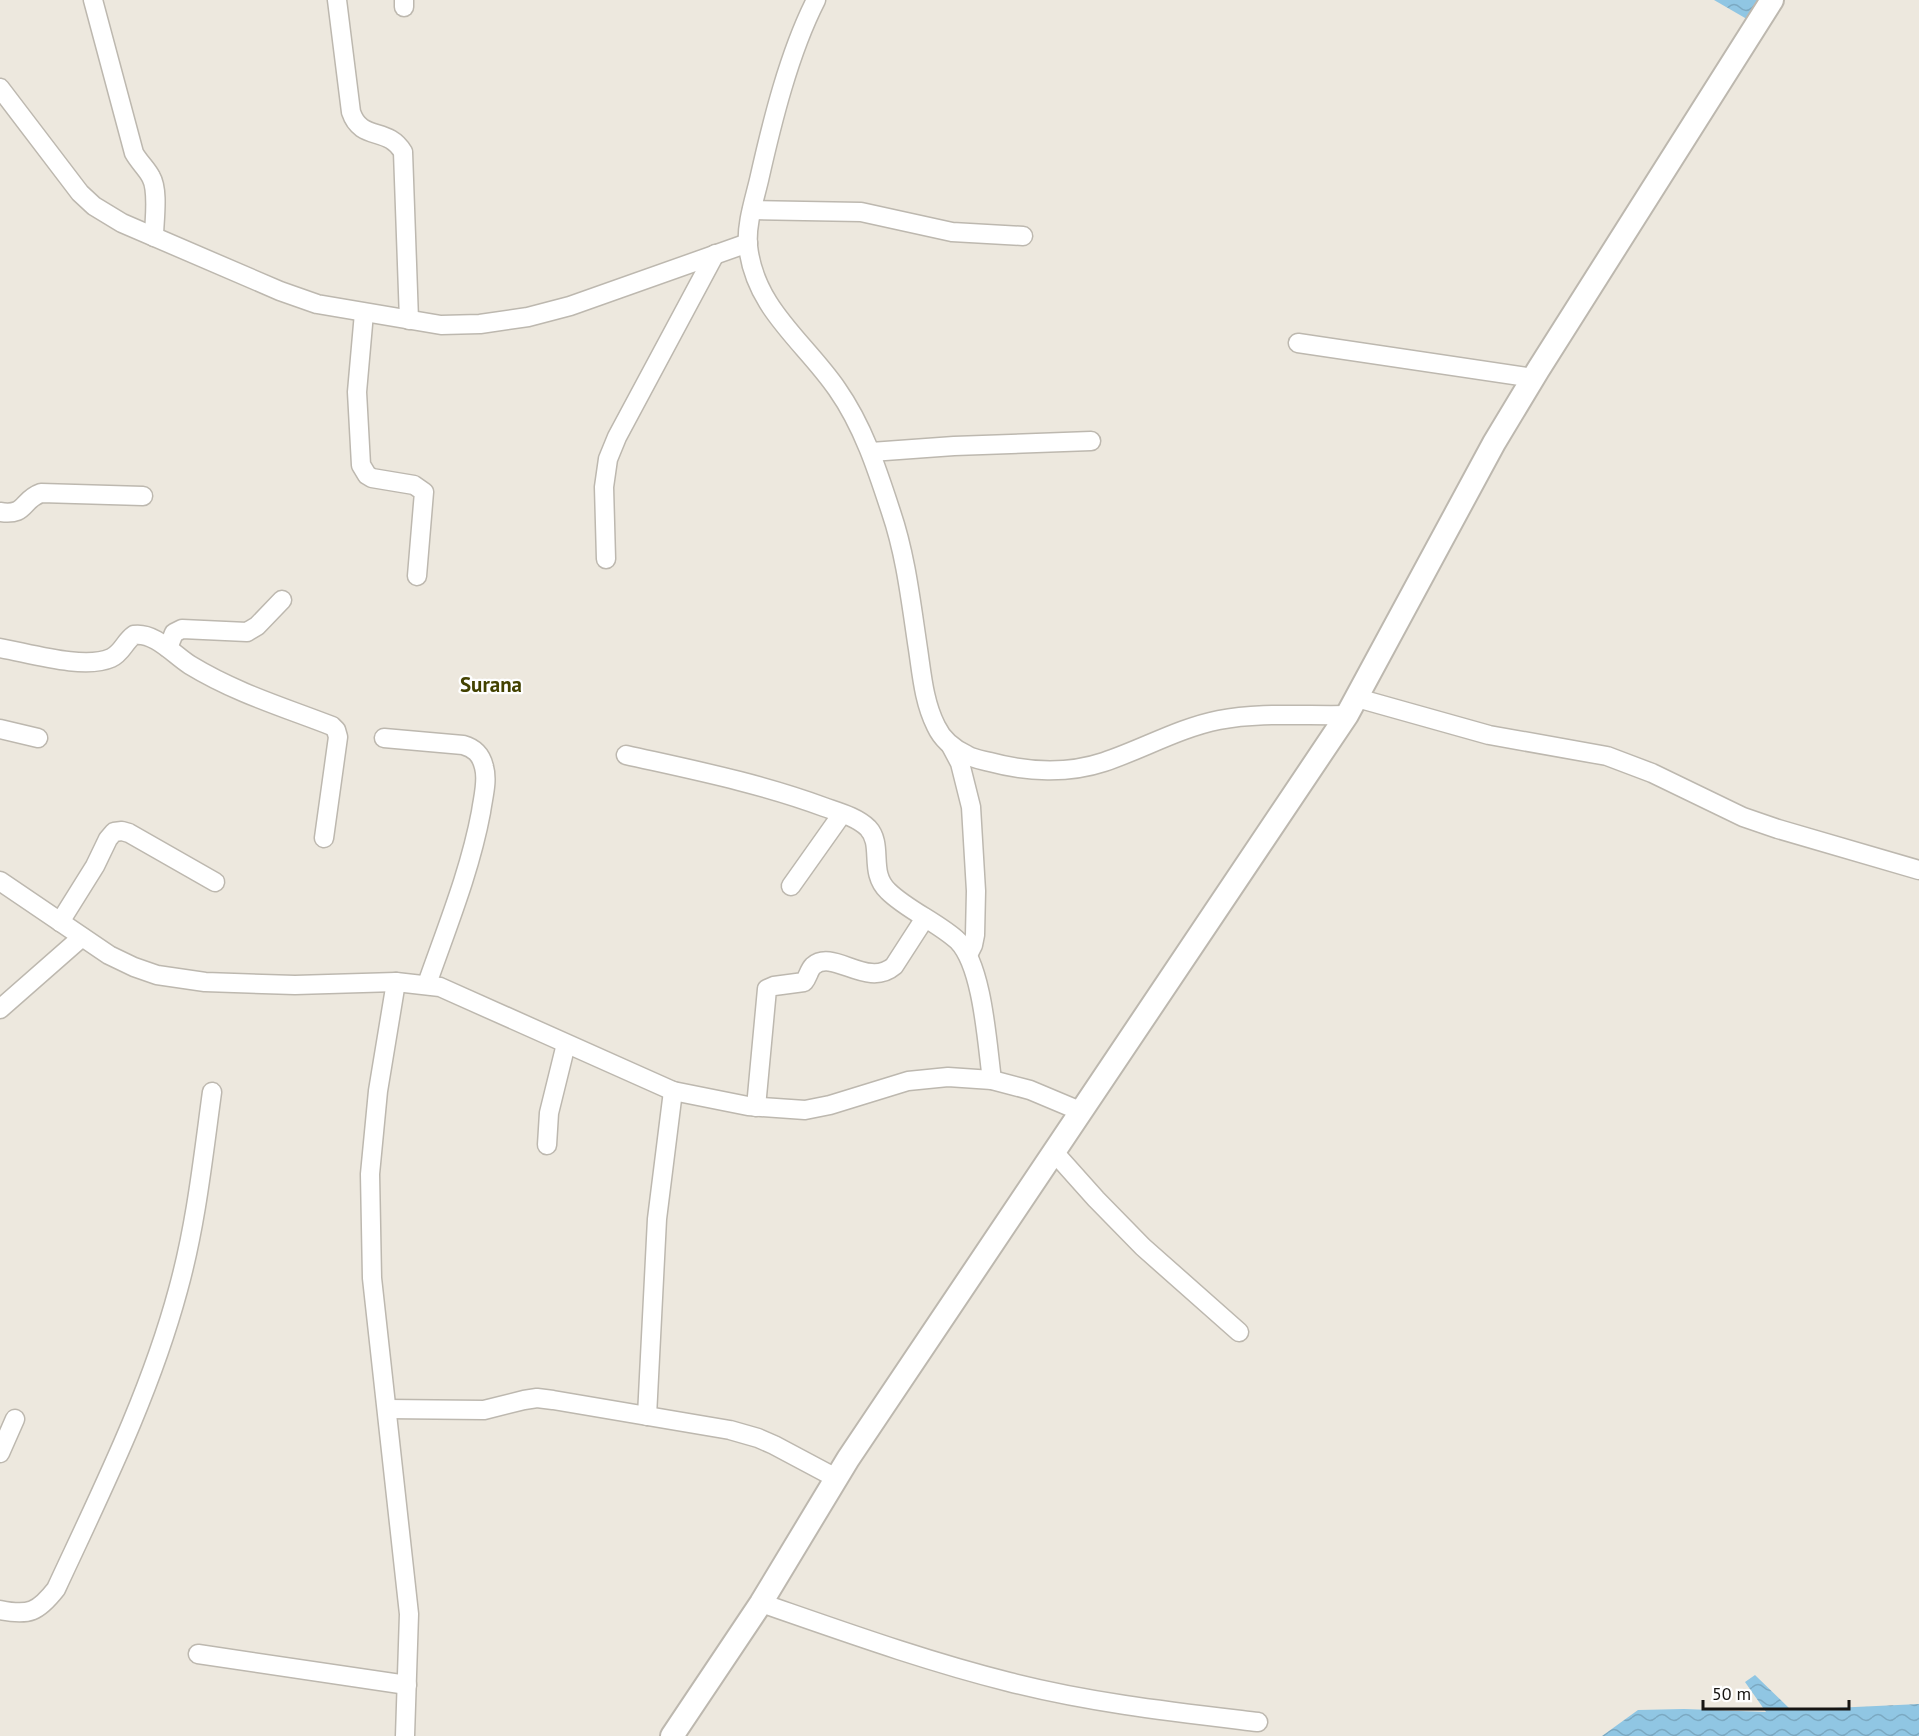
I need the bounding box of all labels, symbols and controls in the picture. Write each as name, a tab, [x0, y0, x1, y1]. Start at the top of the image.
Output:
district label: Surana	[460, 671, 522, 698]
scale bar	[1703, 1673, 1848, 1711]
text: 50 m	[1712, 1682, 1751, 1705]

